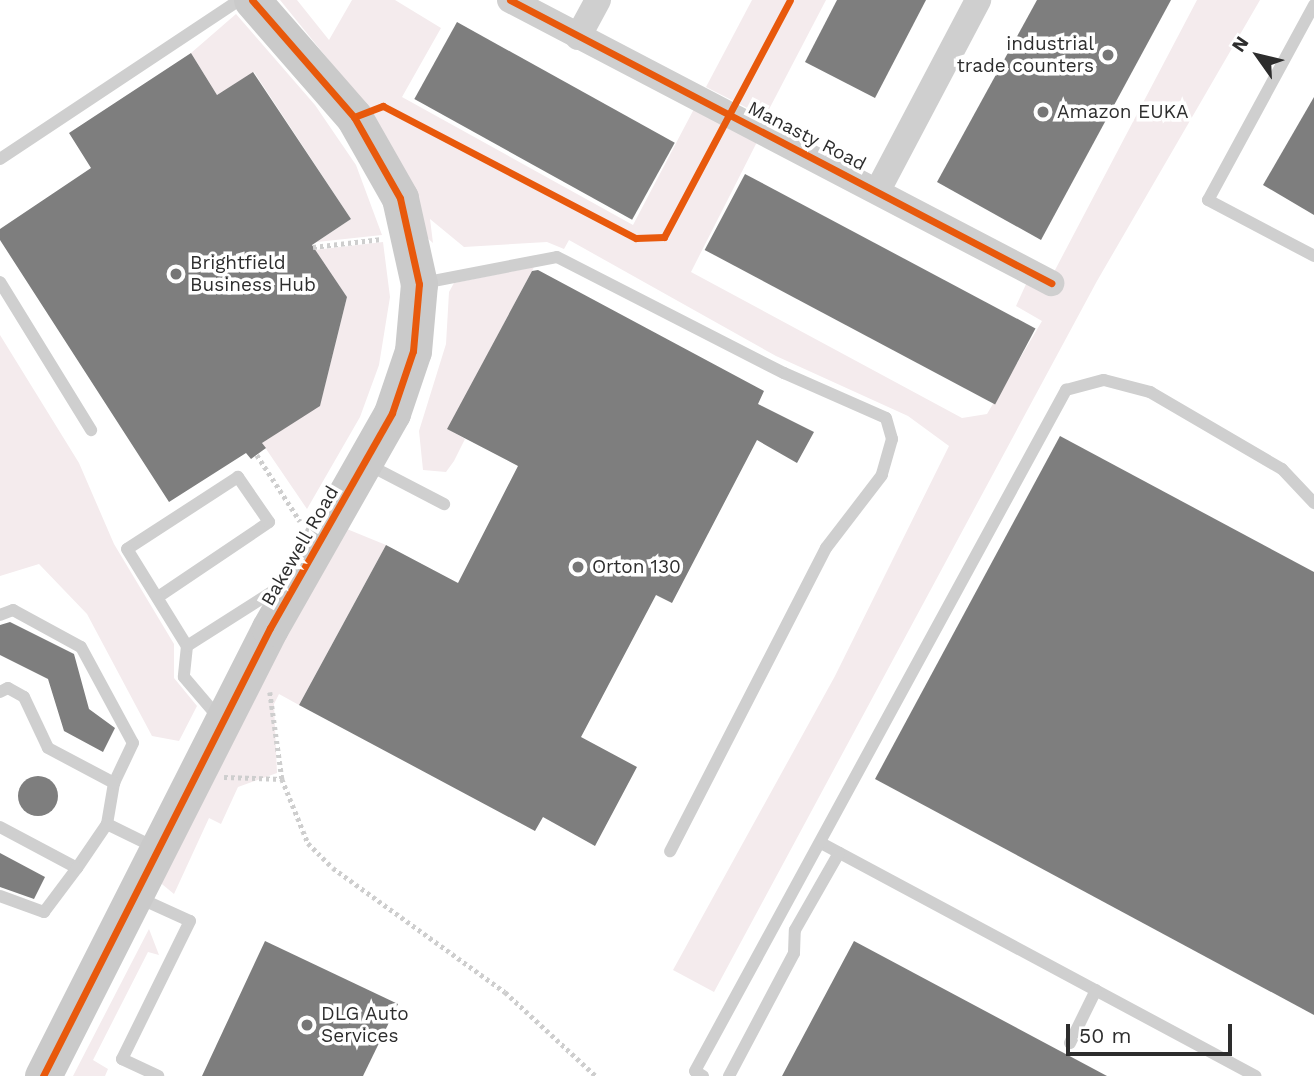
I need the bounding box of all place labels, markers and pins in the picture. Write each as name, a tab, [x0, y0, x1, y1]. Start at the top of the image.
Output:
place label: industrial trade counters	[957, 33, 1094, 77]
marker: industrial trade counters	[1100, 47, 1116, 63]
place label: Amazon EUKA	[1057, 101, 1189, 123]
marker: Amazon EUKA	[1035, 104, 1051, 120]
place label: Brightfield Business Hub	[190, 252, 316, 296]
marker: Brightfield Business Hub	[168, 266, 184, 282]
place label: Orton 130	[592, 556, 681, 578]
marker: Orton 130	[570, 559, 586, 575]
place label: DLG Auto Services	[321, 1003, 409, 1047]
marker: DLG Auto Services	[299, 1017, 315, 1033]

